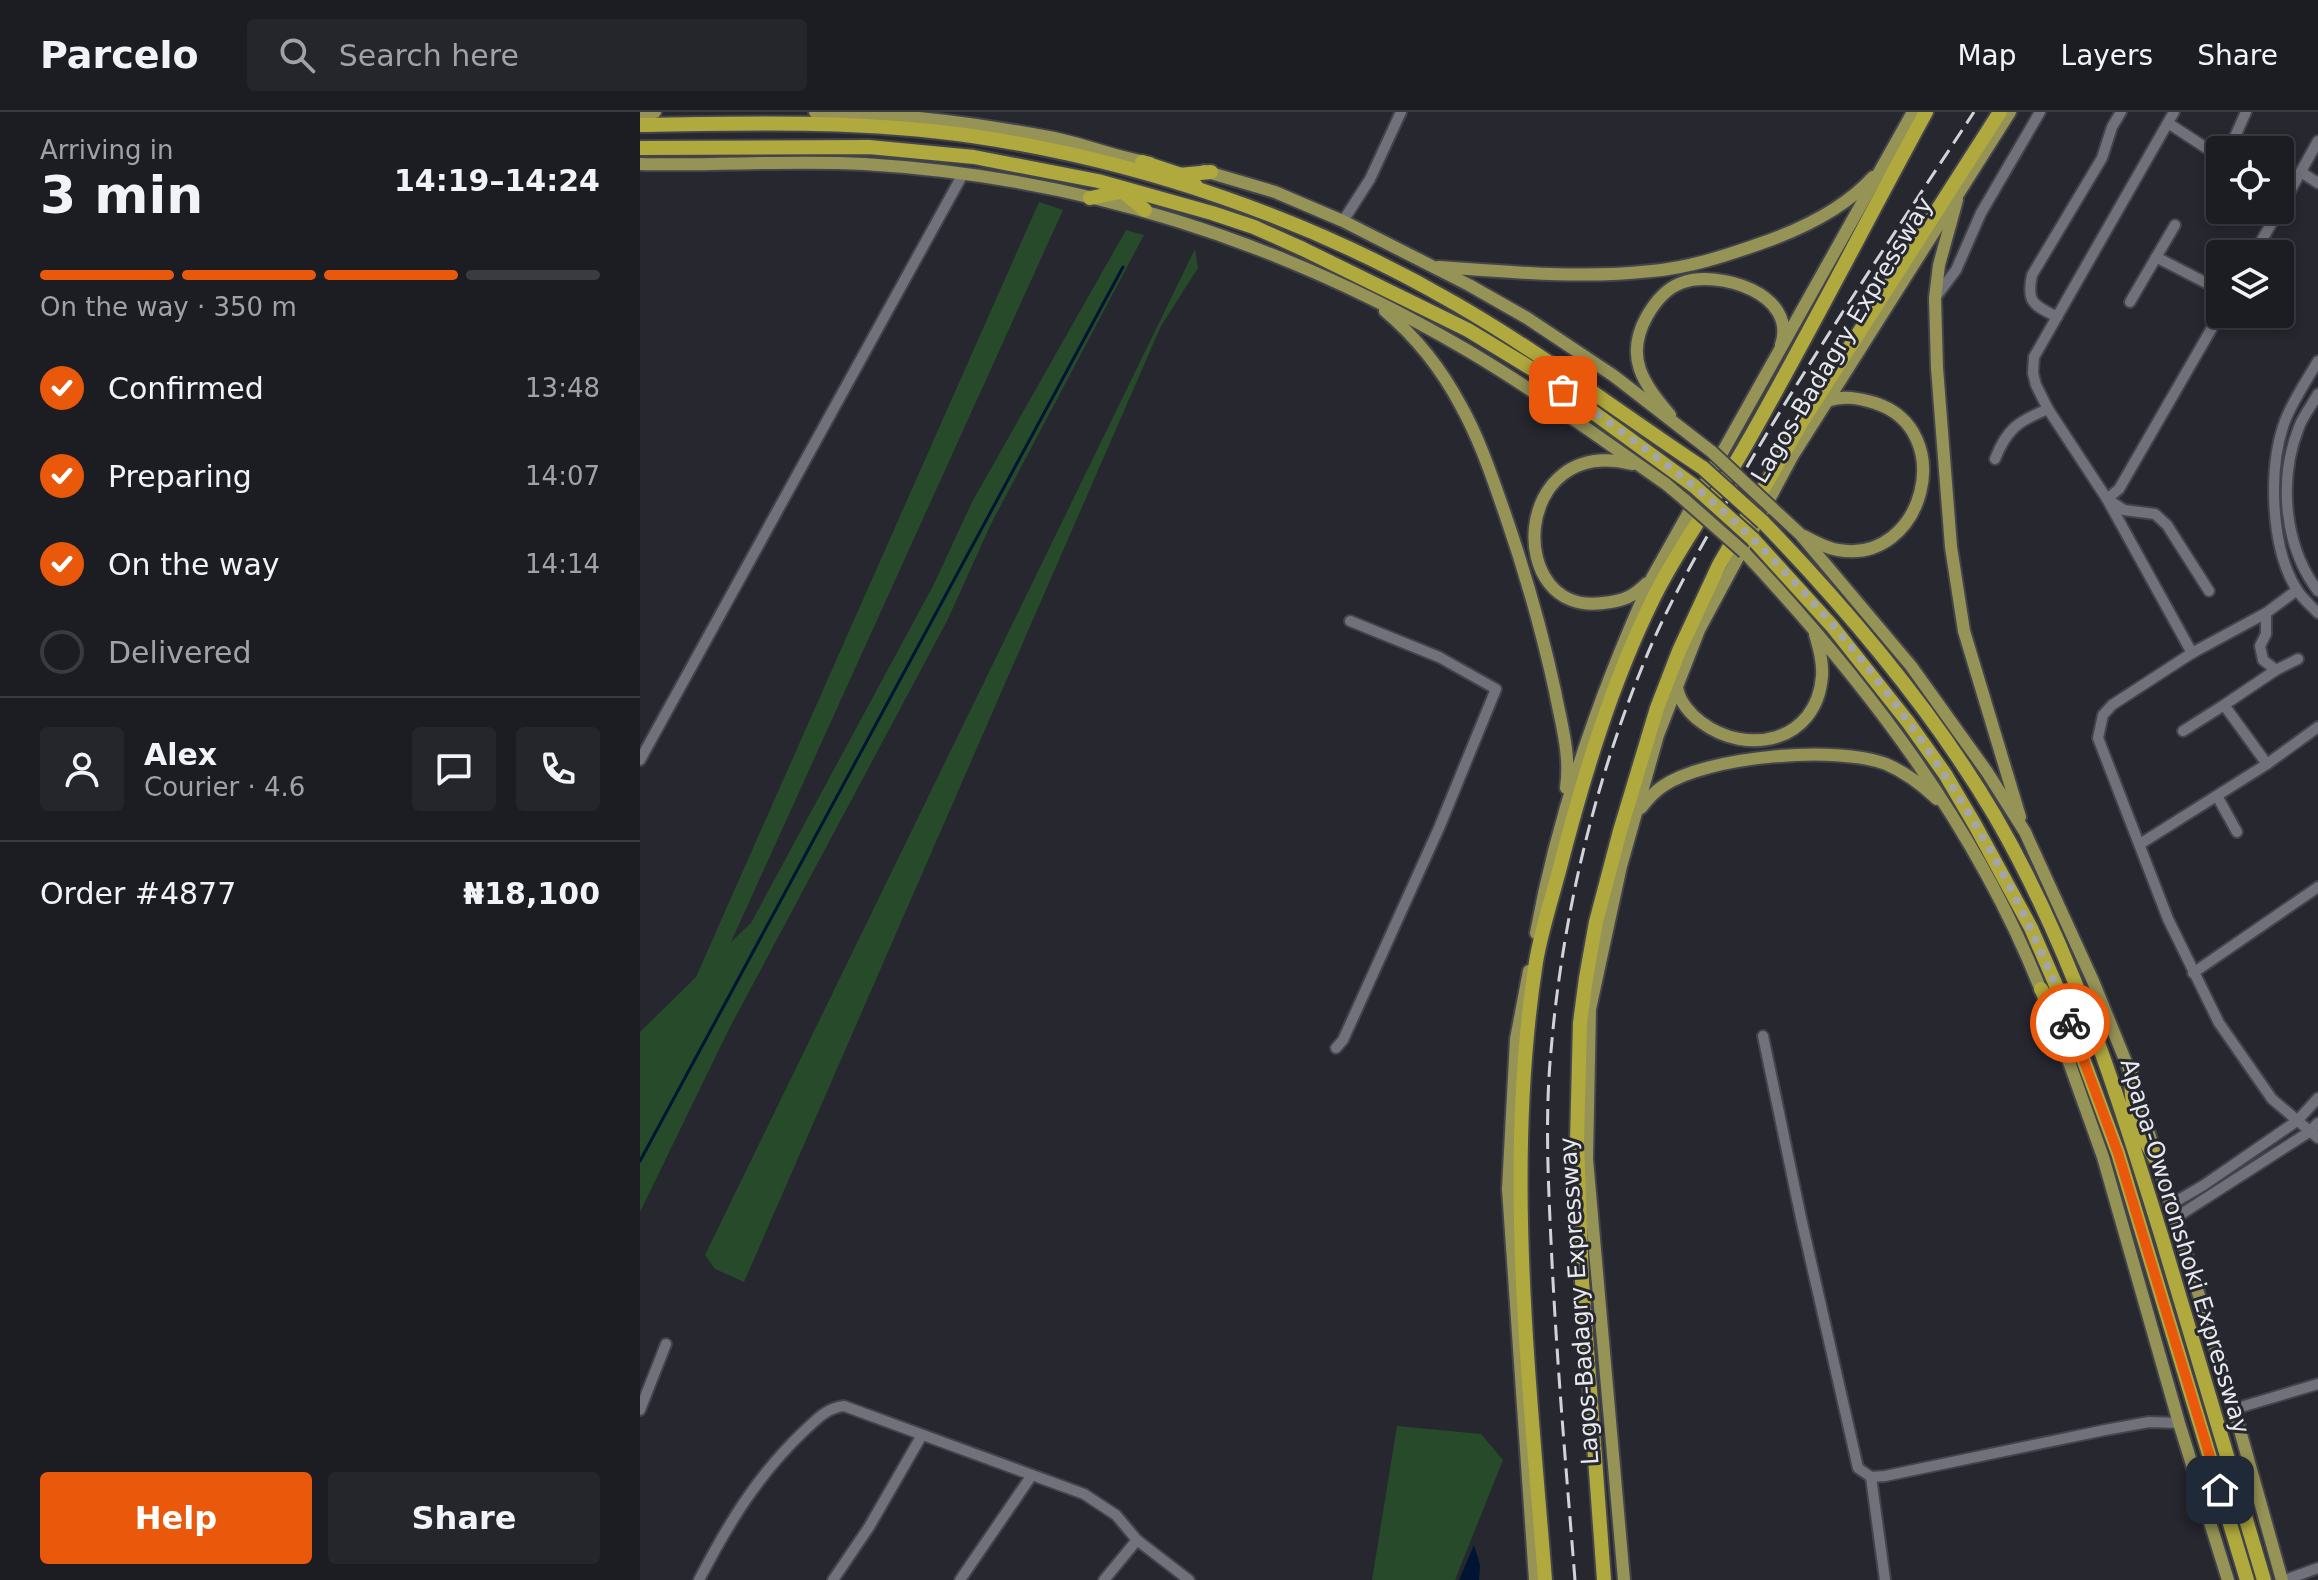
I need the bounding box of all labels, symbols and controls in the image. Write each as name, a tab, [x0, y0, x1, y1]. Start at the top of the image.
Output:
search box	[247, 19, 807, 91]
text: Parcelo	[40, 33, 199, 77]
icon: search	[275, 33, 319, 77]
text: Search here	[339, 38, 519, 73]
text: Map	[1957, 39, 2017, 72]
text: Layers	[2061, 39, 2153, 72]
text: Share	[2197, 39, 2278, 72]
text: Arriving in	[40, 135, 174, 165]
map controls	[2206, 136, 2294, 328]
button: locate	[2206, 136, 2294, 224]
text: 14:19–14:24	[394, 163, 600, 198]
text: 3 min	[40, 165, 203, 225]
street label: Lagos-Badagry Expressway	[1745, 192, 1939, 488]
button: layers	[2206, 240, 2294, 328]
text: On the way · 350 m	[40, 292, 297, 322]
pin	[1529, 356, 1597, 424]
icon: check	[40, 366, 84, 410]
icon: bag	[1541, 368, 1585, 412]
text: Confirmed	[108, 371, 264, 406]
text: 13:48	[525, 373, 600, 403]
icon: check	[40, 454, 84, 498]
text: Preparing	[108, 459, 252, 494]
text: 14:07	[525, 461, 600, 491]
icon: check	[40, 542, 84, 586]
text: On the way	[108, 547, 280, 582]
text: 14:14	[525, 549, 600, 579]
text: Delivered	[108, 635, 252, 670]
button: person	[40, 727, 124, 811]
button: chat	[412, 727, 496, 811]
button: phone	[516, 727, 600, 811]
text: Alex	[144, 737, 217, 772]
text: Courier · 4.6	[144, 772, 305, 802]
text: Order #4877	[40, 876, 236, 911]
text: ₦18,100	[463, 876, 600, 911]
courier	[2030, 983, 2110, 1063]
icon: bike	[2048, 1001, 2092, 1045]
street label: Apapa-Oworonshoki Expressway	[2114, 1055, 2256, 1437]
street label: Lagos-Badagry Expressway	[1554, 1136, 1604, 1466]
pin	[2186, 1456, 2254, 1524]
icon: home	[2198, 1468, 2242, 1512]
button: Help	[40, 1472, 312, 1564]
button: Share	[328, 1472, 600, 1564]

